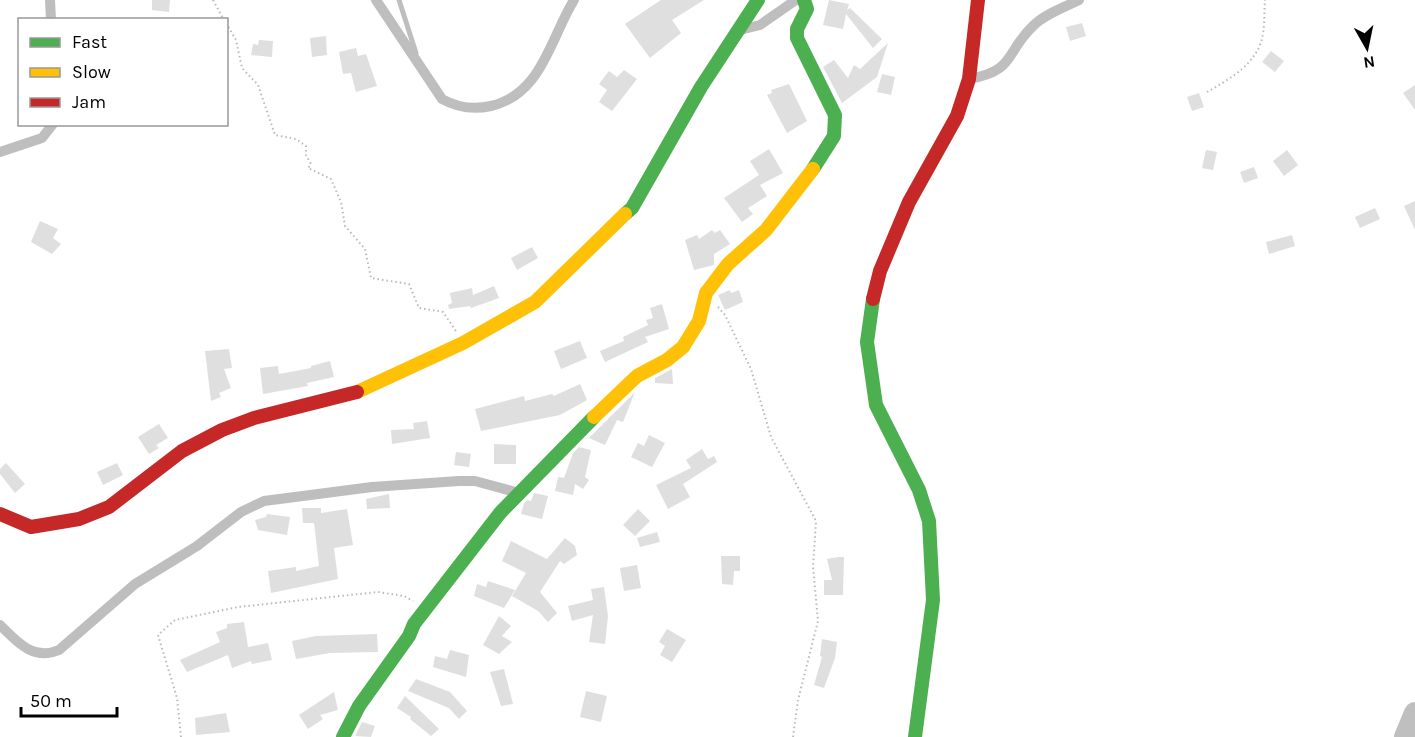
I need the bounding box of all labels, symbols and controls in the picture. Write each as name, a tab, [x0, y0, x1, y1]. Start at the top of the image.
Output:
legend	[18, 18, 228, 126]
north arrow	[1337, 18, 1397, 78]
text: Fast	[72, 31, 107, 53]
text: N	[1362, 52, 1376, 73]
text: Slow	[72, 61, 111, 83]
text: Jam	[72, 91, 106, 113]
scale bar	[21, 680, 117, 718]
text: 50 m	[30, 690, 72, 712]

